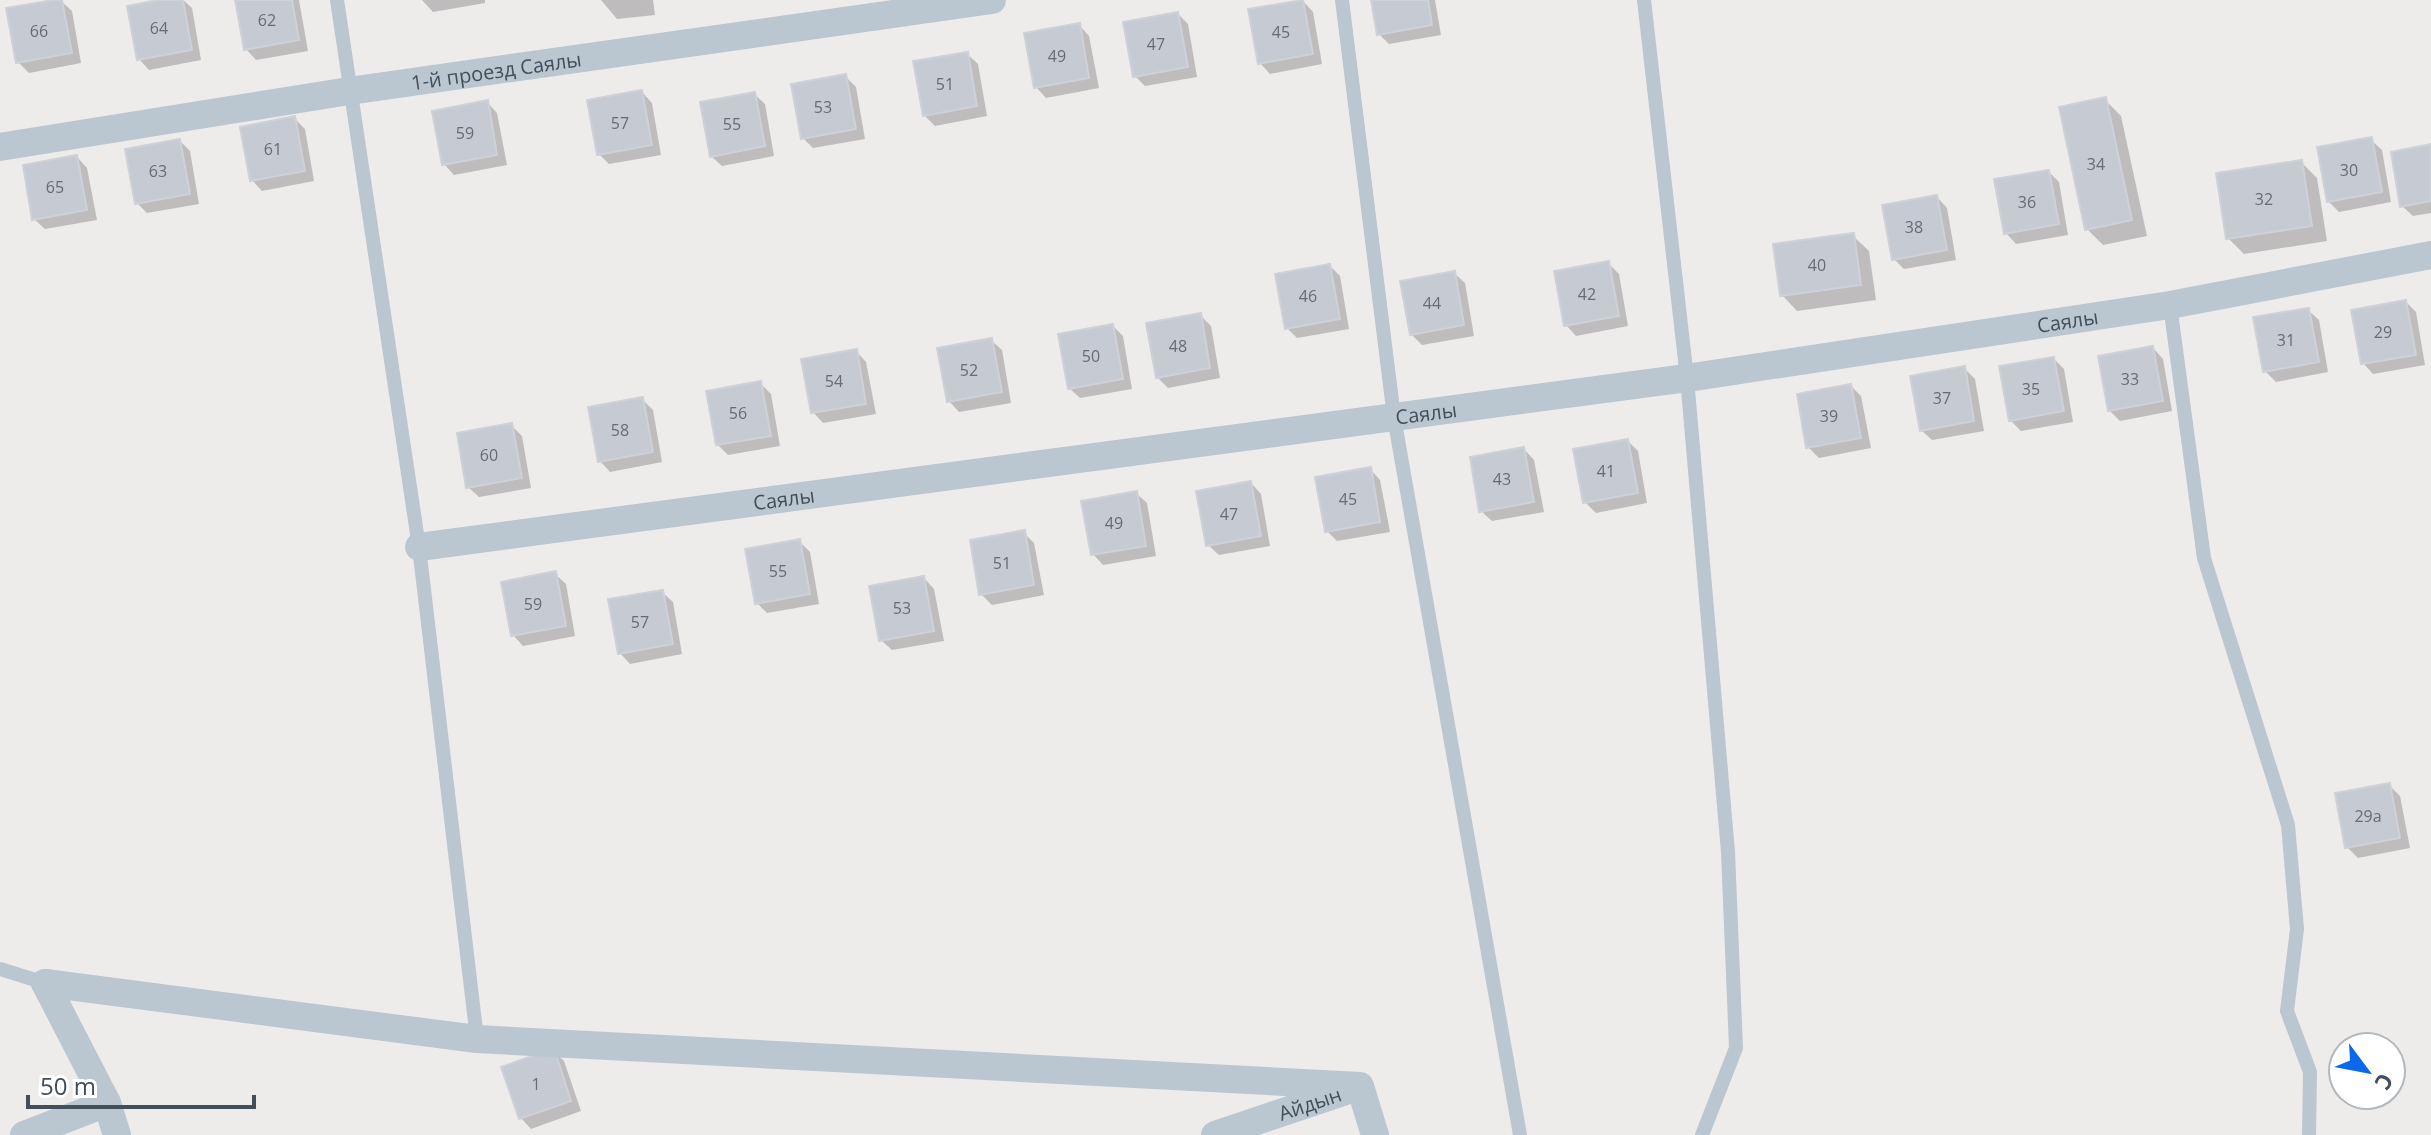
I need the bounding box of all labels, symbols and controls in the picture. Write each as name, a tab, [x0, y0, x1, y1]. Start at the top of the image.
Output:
house number: 62	[258, 9, 276, 31]
house number: 64	[150, 17, 168, 39]
house number: 66	[30, 20, 48, 42]
house number: 45	[1272, 21, 1290, 43]
house number: 47	[1147, 33, 1165, 55]
street label: 1-й проезд Саялы	[409, 45, 583, 96]
house number: 49	[1048, 45, 1066, 67]
house number: 51	[936, 73, 954, 95]
house number: 53	[814, 96, 832, 118]
house number: 57	[611, 112, 629, 134]
house number: 55	[723, 113, 741, 135]
house number: 59	[456, 122, 474, 144]
house number: 61	[264, 138, 282, 160]
house number: 34	[2087, 153, 2105, 175]
house number: 30	[2340, 159, 2358, 181]
house number: 63	[149, 160, 167, 182]
house number: 65	[46, 176, 64, 198]
house number: 32	[2255, 188, 2273, 210]
house number: 36	[2018, 191, 2036, 213]
house number: 38	[1905, 216, 1923, 238]
house number: 40	[1808, 254, 1826, 276]
house number: 42	[1578, 283, 1596, 305]
house number: 46	[1299, 285, 1317, 307]
house number: 44	[1423, 292, 1441, 314]
street label: Саялы	[2035, 303, 2100, 338]
house number: 29	[2374, 321, 2392, 343]
house number: 31	[2277, 329, 2295, 351]
house number: 48	[1169, 335, 1187, 357]
house number: 50	[1082, 345, 1100, 367]
house number: 52	[960, 359, 978, 381]
house number: 33	[2121, 368, 2139, 390]
house number: 54	[825, 370, 843, 392]
house number: 35	[2022, 378, 2040, 400]
house number: 37	[1933, 387, 1951, 409]
street label: Саялы	[1394, 395, 1458, 430]
house number: 56	[729, 402, 747, 424]
house number: 39	[1820, 405, 1838, 427]
house number: 58	[611, 419, 629, 441]
house number: 60	[480, 444, 498, 466]
house number: 41	[1597, 460, 1615, 482]
house number: 43	[1493, 468, 1511, 490]
street label: Саялы	[751, 481, 816, 516]
house number: 45	[1339, 488, 1357, 510]
house number: 47	[1220, 503, 1238, 525]
house number: 49	[1105, 512, 1123, 534]
house number: 51	[993, 552, 1011, 574]
house number: 55	[769, 560, 787, 582]
house number: 59	[524, 593, 542, 615]
house number: 53	[893, 597, 911, 619]
house number: 57	[631, 611, 649, 633]
house number: 29а	[2354, 805, 2382, 827]
north arrow	[2327, 1031, 2407, 1111]
scale bar	[28, 1059, 254, 1109]
text: С	[2368, 1068, 2401, 1096]
text: 50 m	[40, 1069, 96, 1102]
house number: 1	[531, 1073, 541, 1095]
street label: Айдын	[1275, 1080, 1345, 1126]

